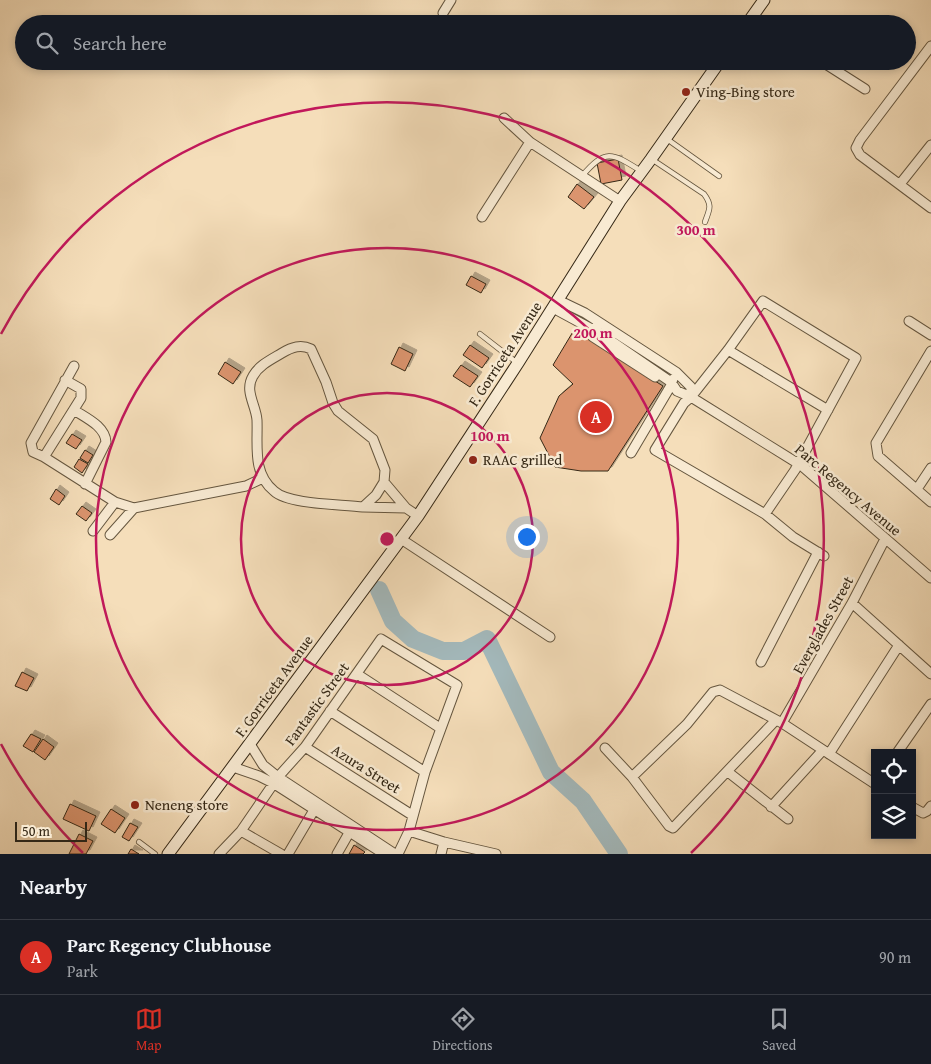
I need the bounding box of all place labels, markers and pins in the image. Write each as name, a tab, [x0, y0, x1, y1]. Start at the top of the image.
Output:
place label: Ving-Bing store	[696, 81, 795, 102]
marker: Ving-Bing store	[680, 86, 692, 98]
pin: A	[580, 398, 612, 436]
place label: RAAC grilled	[483, 449, 562, 470]
marker: RAAC grilled	[467, 454, 479, 466]
centre of rings	[378, 530, 396, 548]
place label: Neneng store	[145, 794, 228, 815]
marker: Neneng store	[129, 799, 141, 811]

